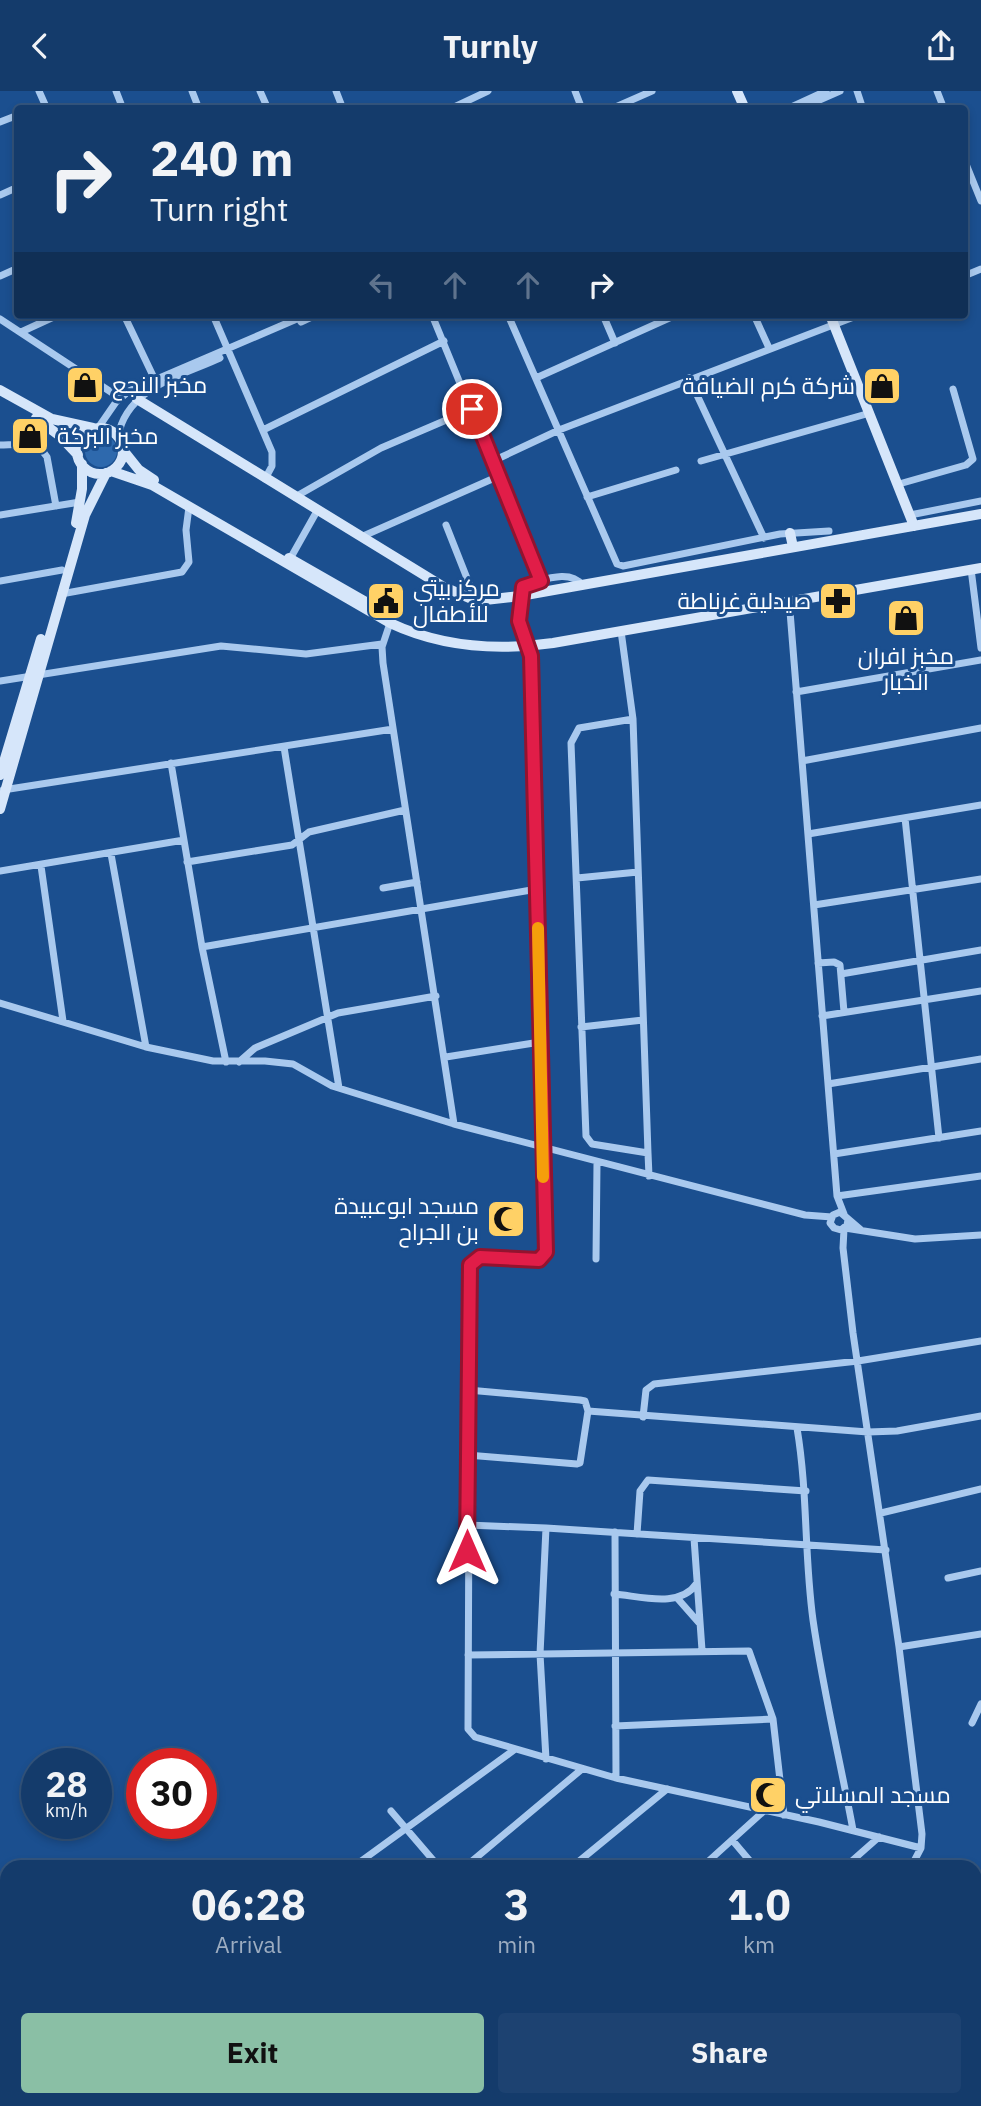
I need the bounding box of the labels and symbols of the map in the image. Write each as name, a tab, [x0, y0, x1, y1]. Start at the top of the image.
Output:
shop icon: مخبز النجع	[64, 364, 106, 406]
shop icon: شركة كرم الضيافة	[861, 365, 903, 407]
place label: مخبز النجع	[112, 369, 207, 401]
place label: شركة كرم الضيافة	[682, 370, 855, 402]
pin	[442, 379, 502, 439]
shop icon: مخبز البركة	[9, 415, 51, 457]
place label: مخبز البركة	[57, 420, 159, 450]
place label: مركز بيتي للأطفال	[413, 572, 500, 628]
public building icon: مركز بيتي للأطفال	[365, 580, 407, 622]
pharmacy icon: صيدلية غرناطة	[817, 580, 859, 622]
place label: صيدلية غرناطة	[677, 585, 811, 615]
shop icon: مخبز افران الخبار	[885, 597, 927, 639]
place label: مخبز افران الخبار	[858, 640, 954, 696]
place label: مسجد ابوعبيدة بن الجراح	[334, 1190, 479, 1248]
mosque icon: مسجد ابوعبيدة بن الجراح	[485, 1198, 527, 1240]
position arrow	[430, 1514, 504, 1588]
speed limit sign: 30	[126, 1748, 217, 1839]
mosque icon: مسجد المسلاتي	[747, 1774, 789, 1816]
place label: مسجد المسلاتي	[795, 1779, 951, 1813]

